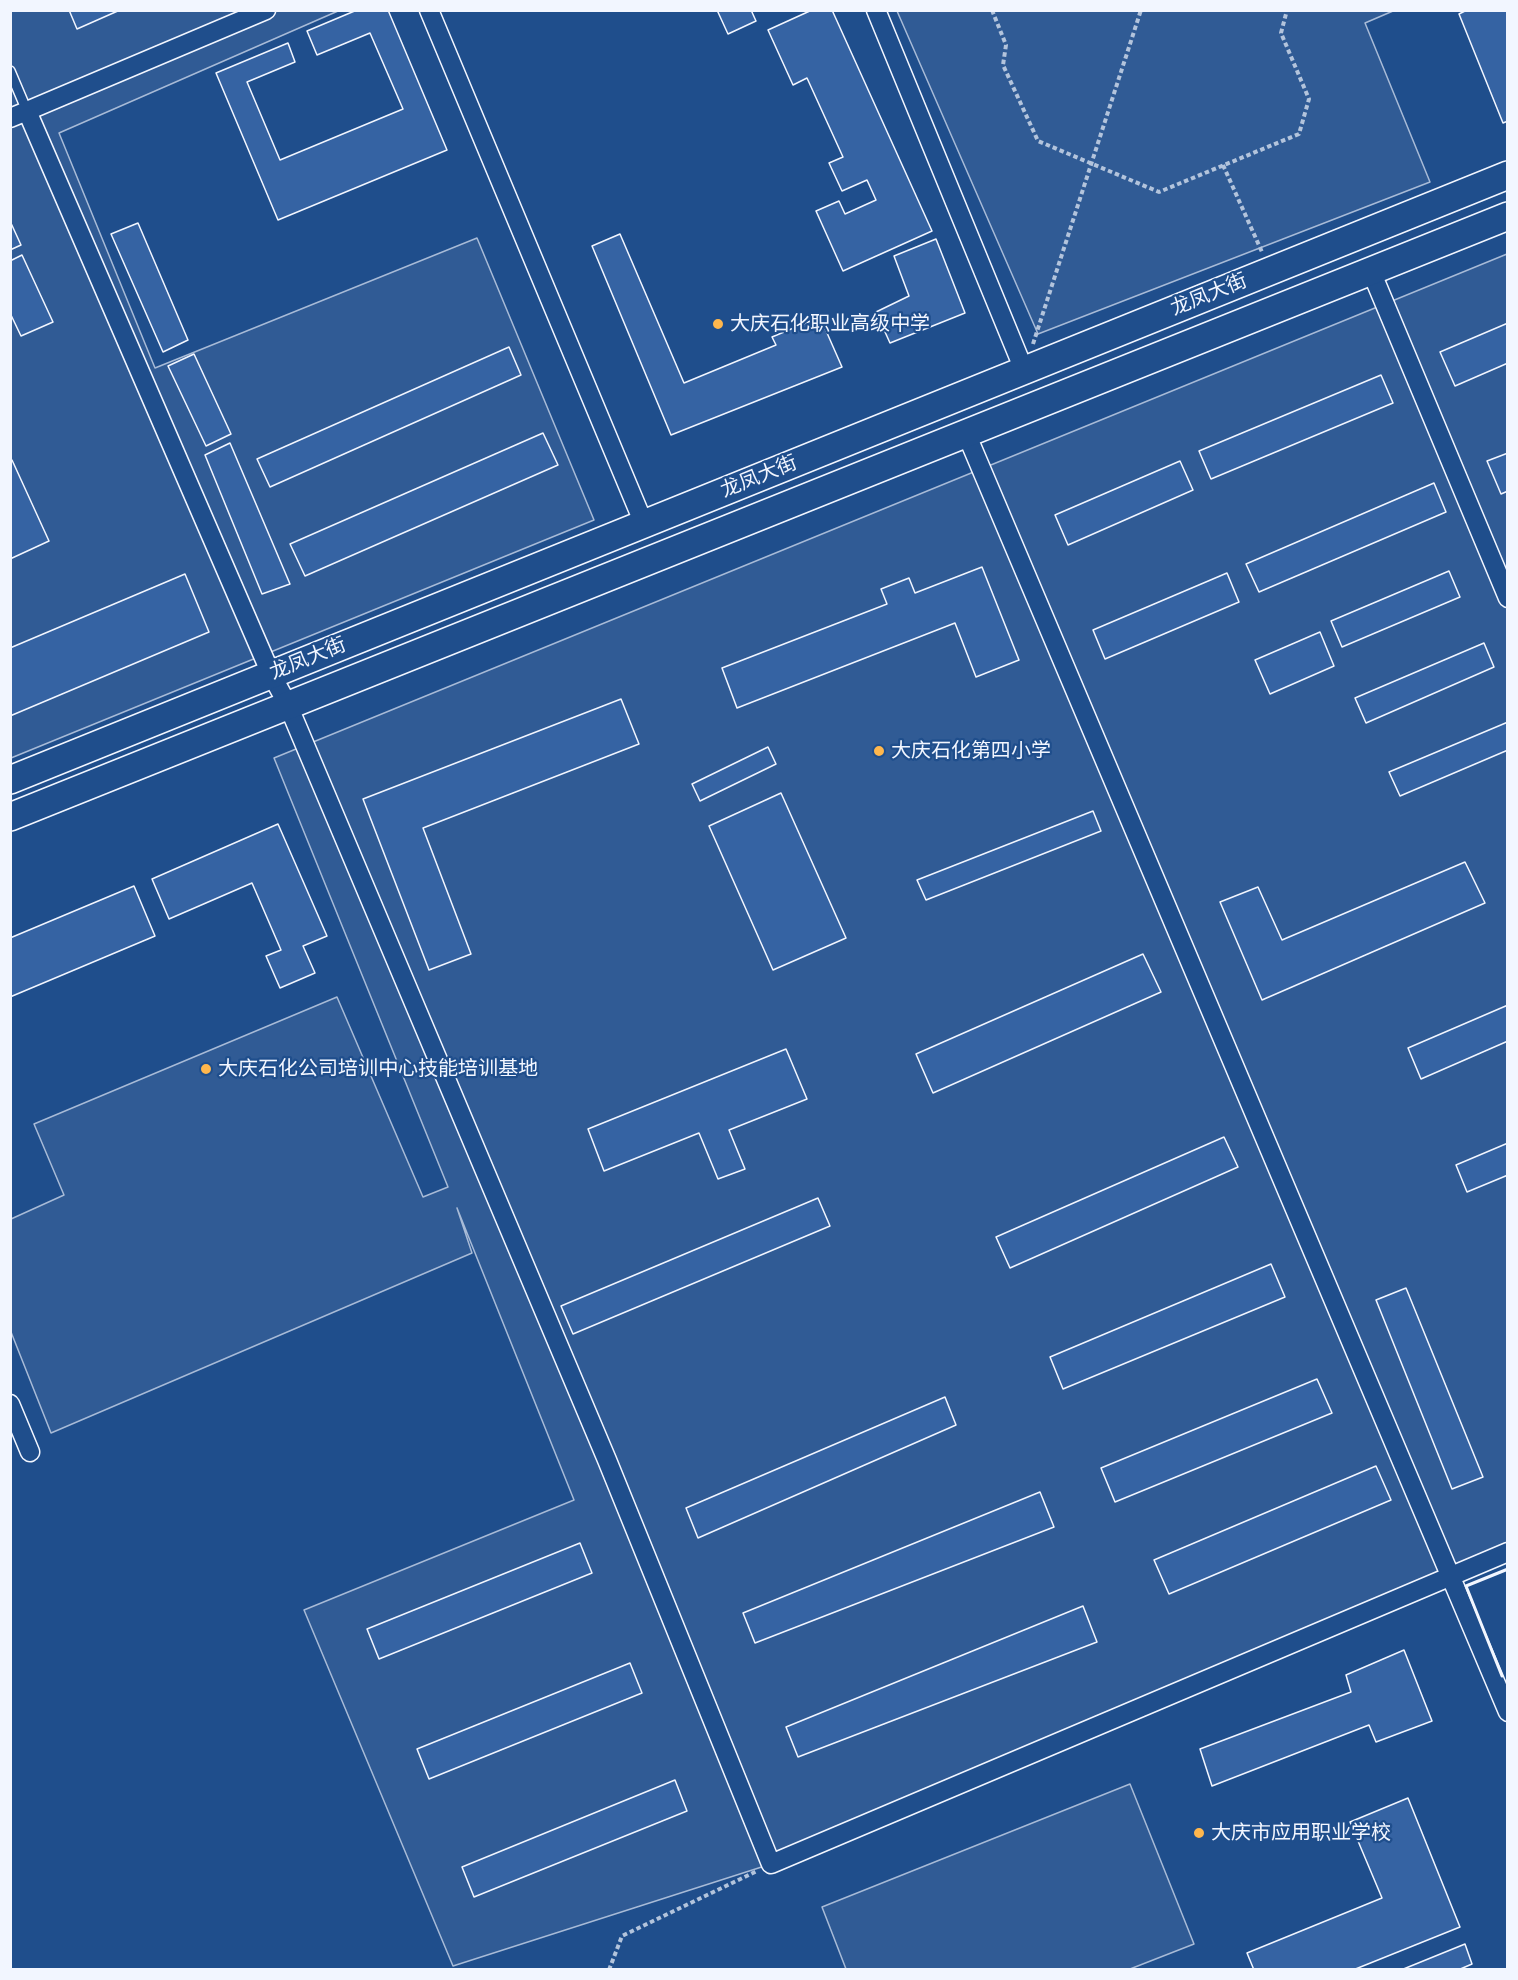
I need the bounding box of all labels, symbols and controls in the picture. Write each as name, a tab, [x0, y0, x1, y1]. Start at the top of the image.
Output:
street label: 龙凤大街	[1167, 269, 1251, 321]
place label: 大庆石化职业高级中学	[730, 312, 930, 336]
marker: 大庆石化职业高级中学	[711, 317, 725, 331]
street label: 龙凤大街	[717, 451, 801, 503]
street label: 龙凤大街	[266, 633, 350, 685]
place label: 大庆石化第四小学	[891, 739, 1051, 763]
marker: 大庆石化第四小学	[872, 744, 886, 758]
place label: 大庆石化公司培训中心技能培训基地	[218, 1057, 538, 1081]
marker: 大庆石化公司培训中心技能培训基地	[199, 1062, 213, 1076]
place label: 大庆市应用职业学校	[1211, 1821, 1391, 1845]
marker: 大庆市应用职业学校	[1192, 1826, 1206, 1840]

